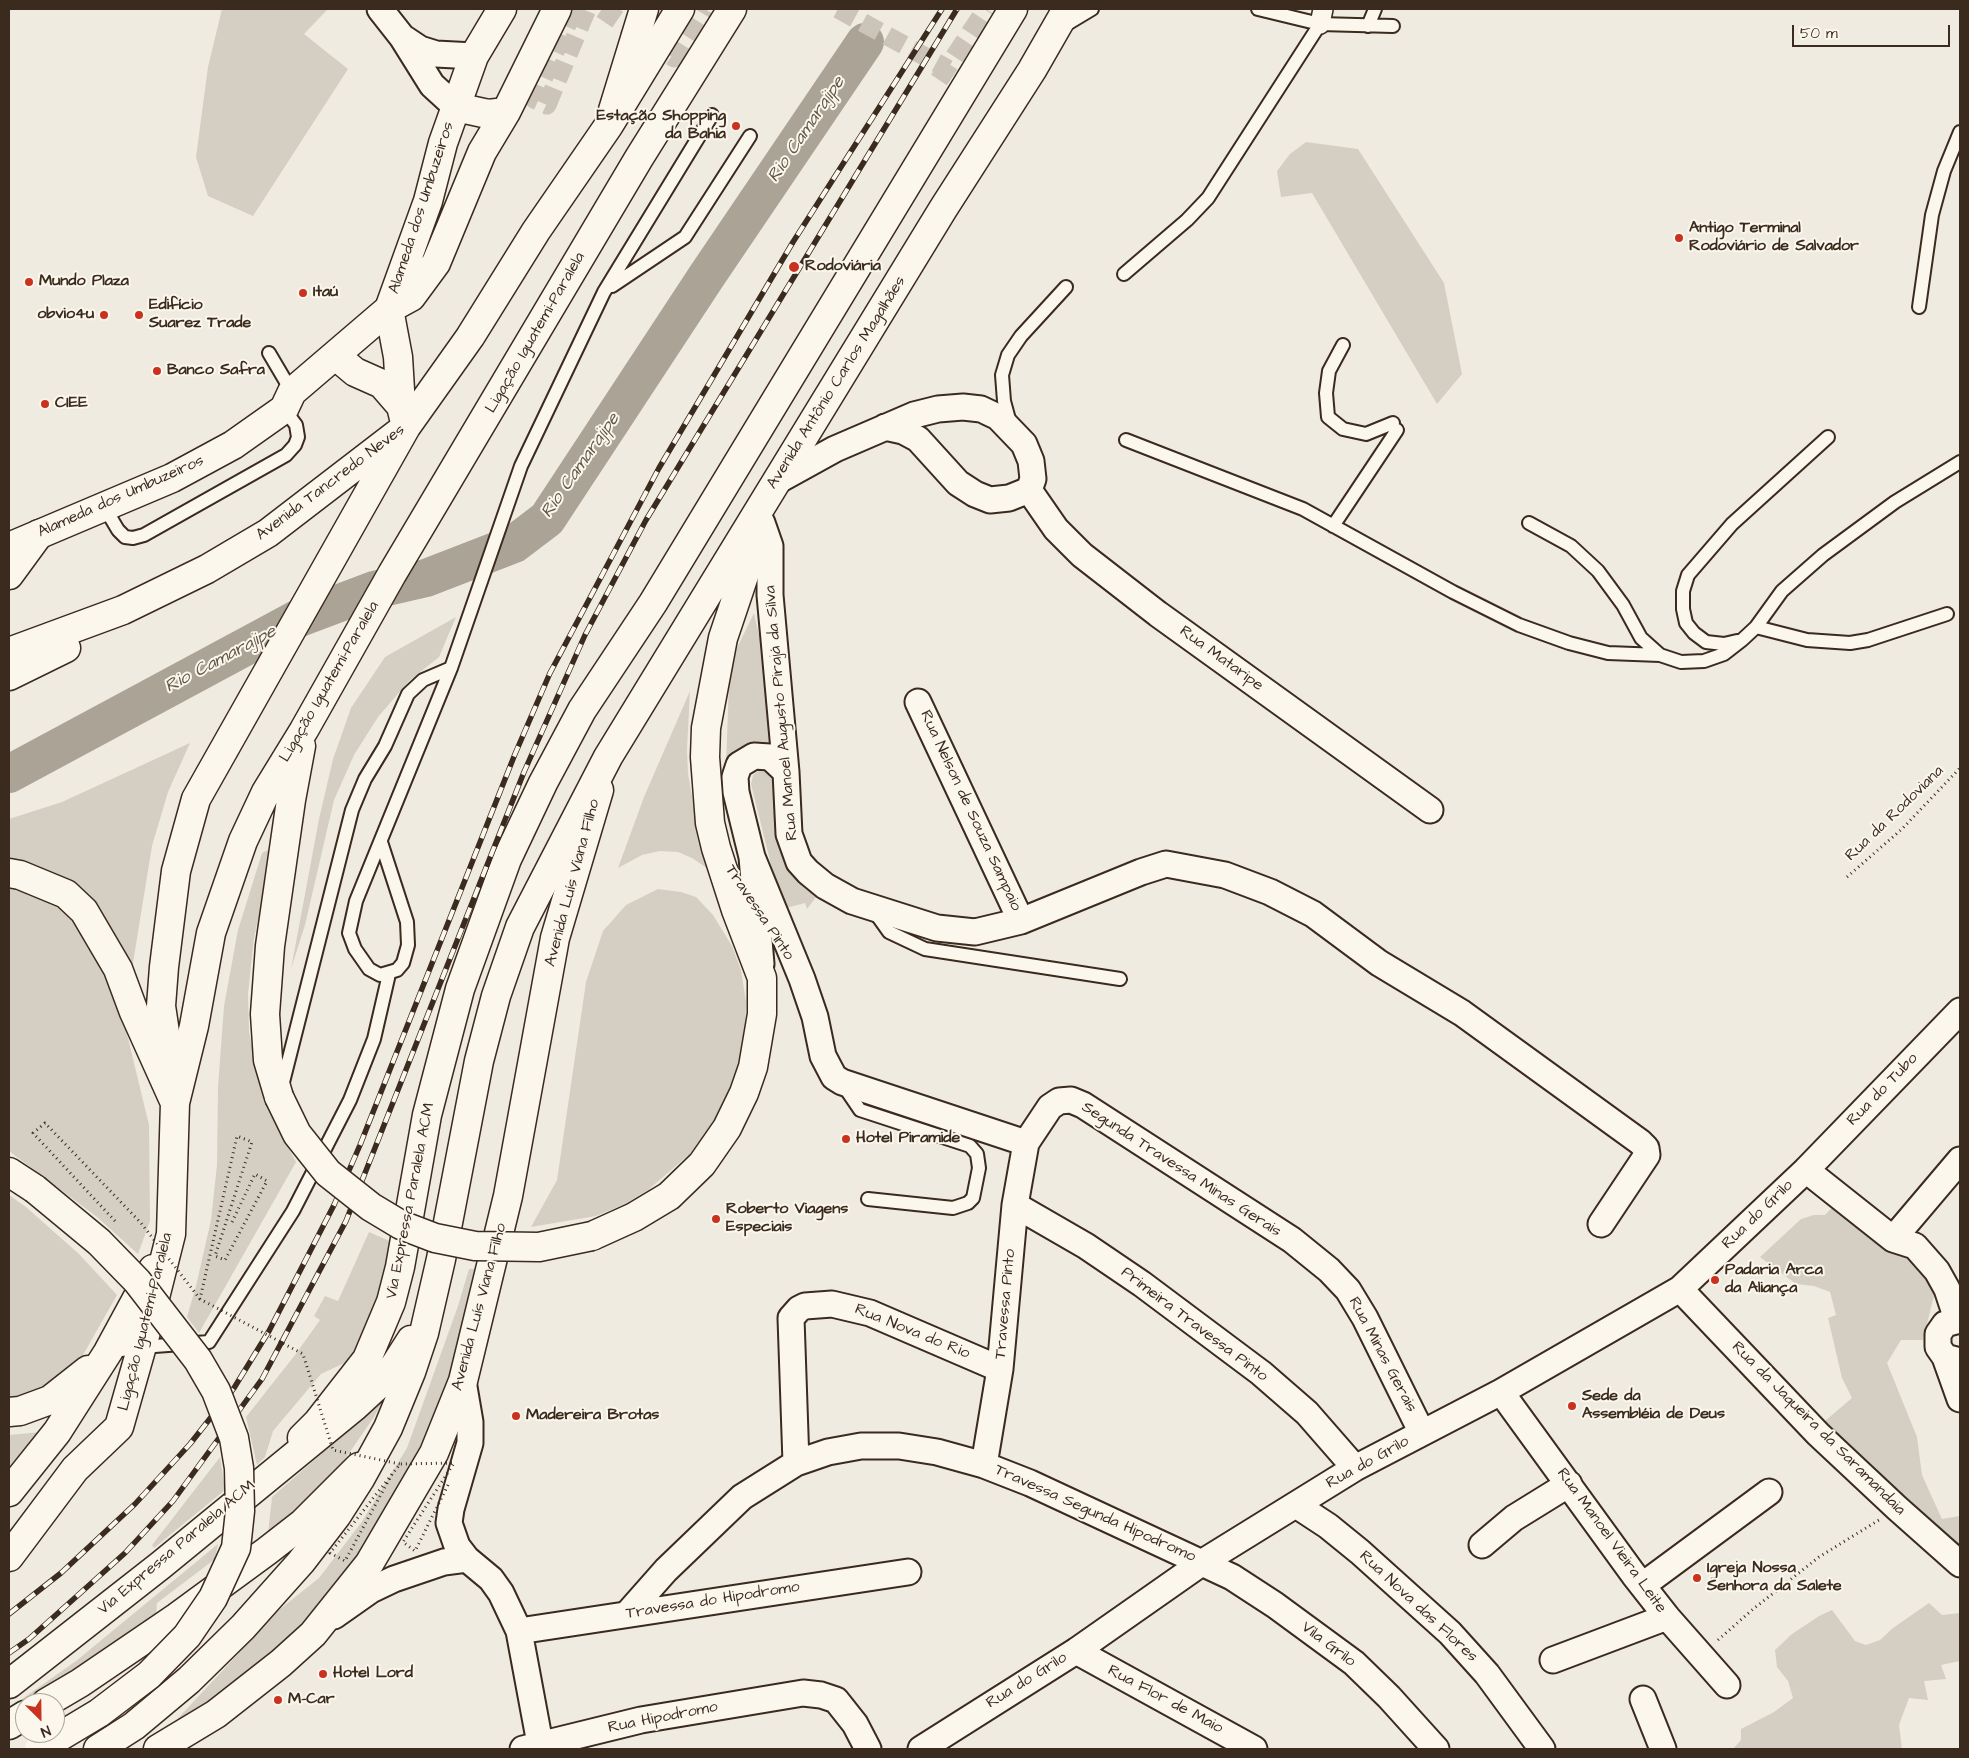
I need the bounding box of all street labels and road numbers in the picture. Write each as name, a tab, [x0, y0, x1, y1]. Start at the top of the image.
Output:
street label: Alameda dos Umbuzeiros	[385, 120, 459, 296]
street label: Ligação Iguatemi-Paralela	[482, 249, 590, 417]
street label: Avenida Antônio Carlos Magalhães	[763, 273, 911, 493]
street label: Avenida Tancredo Neves	[253, 421, 409, 545]
street label: Alameda dos Umbuzeiros	[35, 452, 207, 542]
street label: Rua Manoel Augusto Pirajá da Silva	[761, 585, 803, 841]
street label: Ligação Iguatemi-Paralela	[276, 598, 384, 766]
street label: Rua Mataripe	[1175, 622, 1267, 696]
street label: Rua Nelson de Souza Sampaio	[915, 708, 1025, 914]
street label: Rua da Rodoviana	[1842, 762, 1948, 866]
street label: Avenida Luís Viana Filho	[541, 797, 605, 969]
street label: Travessa Pinto	[720, 862, 798, 964]
street label: Rua do Tubo	[1844, 1050, 1922, 1130]
street label: Segunda Travessa Minas Gerais	[1078, 1098, 1284, 1242]
street label: Via Expressa Paralela ACM	[383, 1101, 439, 1301]
street label: Rua do Grilo	[1718, 1176, 1798, 1254]
street label: Avenida Luís Viana Filho	[448, 1221, 512, 1393]
street label: Ligação Iguatemi-Paralela	[115, 1231, 177, 1413]
street label: Travessa Pinto	[992, 1248, 1020, 1360]
street label: Primeira Travessa Pinto	[1117, 1263, 1271, 1387]
street label: Rua Minas Gerais	[1344, 1294, 1420, 1416]
street label: Rua Nova do Rio	[852, 1300, 972, 1364]
street label: Rua da Jaqueira da Saramandaia	[1727, 1338, 1909, 1520]
street label: Rua do Grilo	[1323, 1432, 1413, 1494]
street label: Travessa Segunda Hipodromo	[991, 1461, 1199, 1567]
street label: Rua Manoel Vieira Leite	[1552, 1465, 1670, 1617]
street label: Via Expressa Paralela ACM	[94, 1477, 260, 1619]
street label: Rua Nova das Flores	[1355, 1547, 1481, 1667]
street label: Travessa do Hipodromo	[625, 1578, 801, 1624]
street label: Vila Grilo	[1297, 1618, 1359, 1672]
street label: Rua do Grilo	[983, 1649, 1071, 1713]
street label: Rua Flor de Maio	[1104, 1661, 1226, 1739]
street label: Rua Hipodromo	[606, 1698, 720, 1738]

